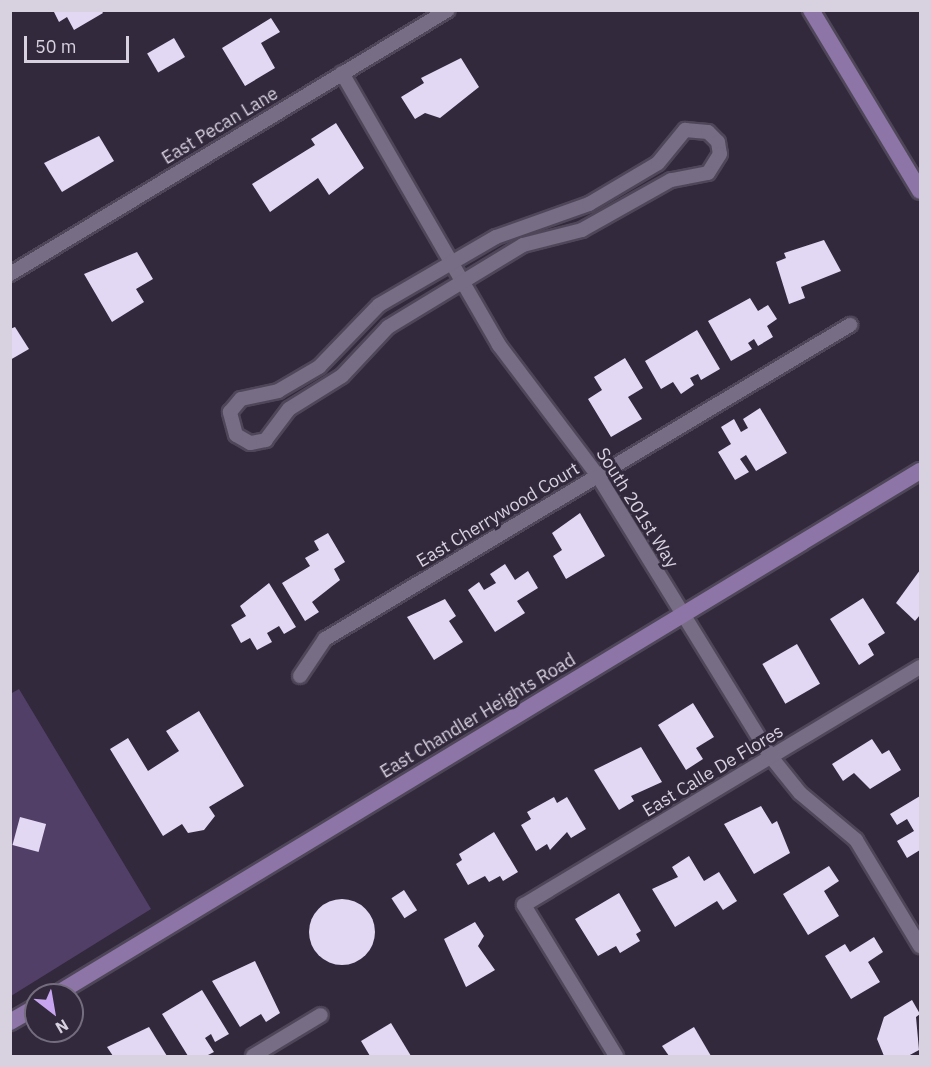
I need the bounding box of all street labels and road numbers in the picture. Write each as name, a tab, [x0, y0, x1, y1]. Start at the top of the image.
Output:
street label: East Pecan Lane	[158, 83, 282, 169]
street label: South 201st Way	[591, 444, 683, 572]
street label: East Cherrywood Court	[413, 458, 583, 572]
street label: East Chandler Heights Road	[376, 649, 580, 783]
street label: East Calle De Flores	[639, 720, 787, 822]

